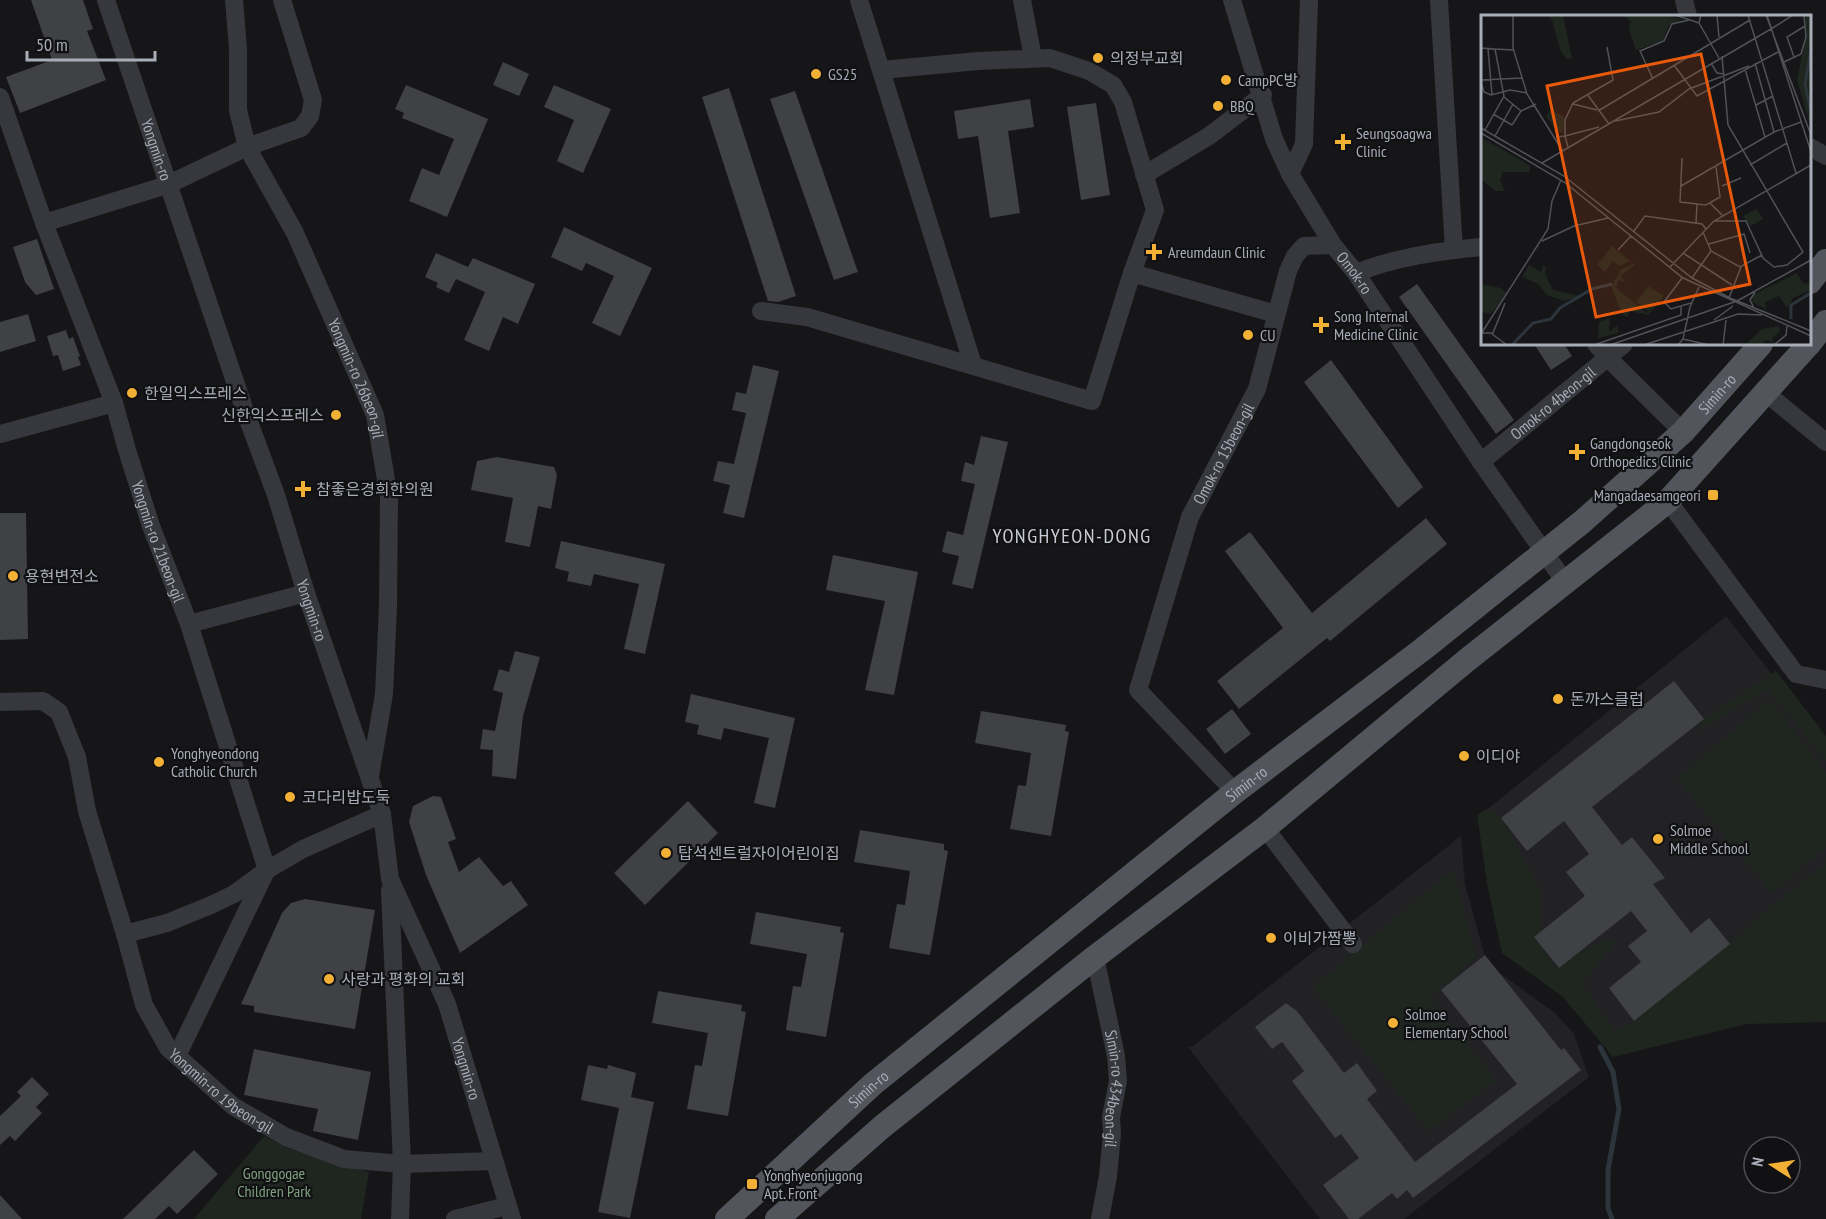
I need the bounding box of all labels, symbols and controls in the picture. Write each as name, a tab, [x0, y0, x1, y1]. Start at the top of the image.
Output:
inset map	[1481, 15, 1811, 345]
scale bar	[27, 24, 154, 62]
text: 50 m	[36, 33, 68, 56]
place label: 의정부교회	[1110, 48, 1184, 68]
marker: 의정부교회	[1091, 51, 1105, 65]
place label: GS25	[828, 64, 857, 84]
marker: GS25	[809, 67, 823, 81]
place label: CampPC방	[1238, 70, 1298, 90]
marker: CampPC방	[1219, 73, 1233, 87]
place label: BBQ	[1230, 96, 1255, 116]
marker: BBQ	[1211, 99, 1225, 113]
street label: Yongmin-ro	[137, 116, 176, 183]
place label: Seungsoagwa Clinic	[1356, 123, 1432, 161]
marker: Seungsoagwa Clinic	[1334, 133, 1352, 151]
place label: Areumdaun Clinic	[1168, 242, 1266, 262]
marker: Areumdaun Clinic	[1145, 243, 1163, 261]
street label: Omok-ro	[1333, 247, 1377, 298]
place label: Song Internal Medicine Clinic	[1334, 306, 1418, 344]
street label: Yongmin-ro 26beon-gil	[324, 315, 389, 440]
marker: Song Internal Medicine Clinic	[1312, 316, 1330, 334]
place label: CU	[1260, 325, 1276, 345]
marker: CU	[1241, 328, 1255, 342]
street label: Omok-ro 4beon-gil	[1506, 362, 1600, 444]
street label: Simin-ro	[1694, 369, 1740, 418]
place label: 한일익스프레스	[144, 383, 247, 403]
marker: 한일익스프레스	[125, 386, 139, 400]
street label: Omok-ro 15beon-gil	[1188, 399, 1258, 508]
place label: 신한익스프레스	[221, 405, 324, 425]
marker: 신한익스프레스	[329, 408, 343, 422]
place label: Gangdongseok Orthopedics Clinic	[1590, 433, 1691, 471]
marker: Gangdongseok Orthopedics Clinic	[1568, 443, 1586, 461]
street label: Yongmin-ro 21beon-gil	[127, 478, 190, 605]
place label: 참좋은경희한의원	[316, 479, 434, 499]
marker: 참좋은경희한의원	[294, 480, 312, 498]
place label: Mangadaesamgeori	[1594, 485, 1701, 505]
marker: Mangadaesamgeori	[1706, 488, 1720, 502]
district label: YONGHYEON-DONG	[992, 523, 1152, 549]
place label: 용현변전소	[25, 566, 99, 586]
marker: 용현변전소	[6, 569, 20, 583]
street label: Yongmin-ro	[292, 577, 332, 644]
place label: 돈까스클럽	[1570, 689, 1644, 709]
marker: 돈까스클럽	[1551, 692, 1565, 706]
place label: Yonghyeondong Catholic Church	[171, 743, 259, 781]
place label: 이디야	[1476, 746, 1520, 766]
marker: 이디야	[1457, 749, 1471, 763]
marker: Yonghyeondong Catholic Church	[152, 755, 166, 769]
street label: Simin-ro	[1221, 761, 1271, 806]
place label: 코다리밥도둑	[302, 787, 391, 807]
marker: 코다리밥도둑	[283, 790, 297, 804]
place label: Solmoe Middle School	[1670, 820, 1749, 858]
marker: Solmoe Middle School	[1651, 832, 1665, 846]
place label: 탑석센트럴자이어린이집	[678, 843, 840, 863]
marker: 탑석센트럴자이어린이집	[659, 846, 673, 860]
place label: 이비가짬뽕	[1283, 928, 1357, 948]
marker: 이비가짬뽕	[1264, 931, 1278, 945]
place label: 사랑과 평화의 교회	[341, 969, 466, 989]
marker: 사랑과 평화의 교회	[322, 972, 336, 986]
place label: Solmoe Elementary School	[1405, 1004, 1508, 1042]
marker: Solmoe Elementary School	[1386, 1016, 1400, 1030]
street label: Simin-ro 434beon-gil	[1101, 1028, 1128, 1148]
street label: Yongmin-ro	[448, 1035, 485, 1102]
street label: Yongmin-ro 19beon-gil	[165, 1044, 278, 1138]
street label: Simin-ro	[844, 1066, 892, 1112]
north arrow	[1742, 1135, 1802, 1195]
text: N	[1747, 1156, 1768, 1168]
park label: Gonggogae Children Park	[237, 1163, 312, 1201]
place label: Yonghyeonjugong Apt. Front	[764, 1165, 863, 1203]
marker: Yonghyeonjugong Apt. Front	[745, 1177, 759, 1191]

